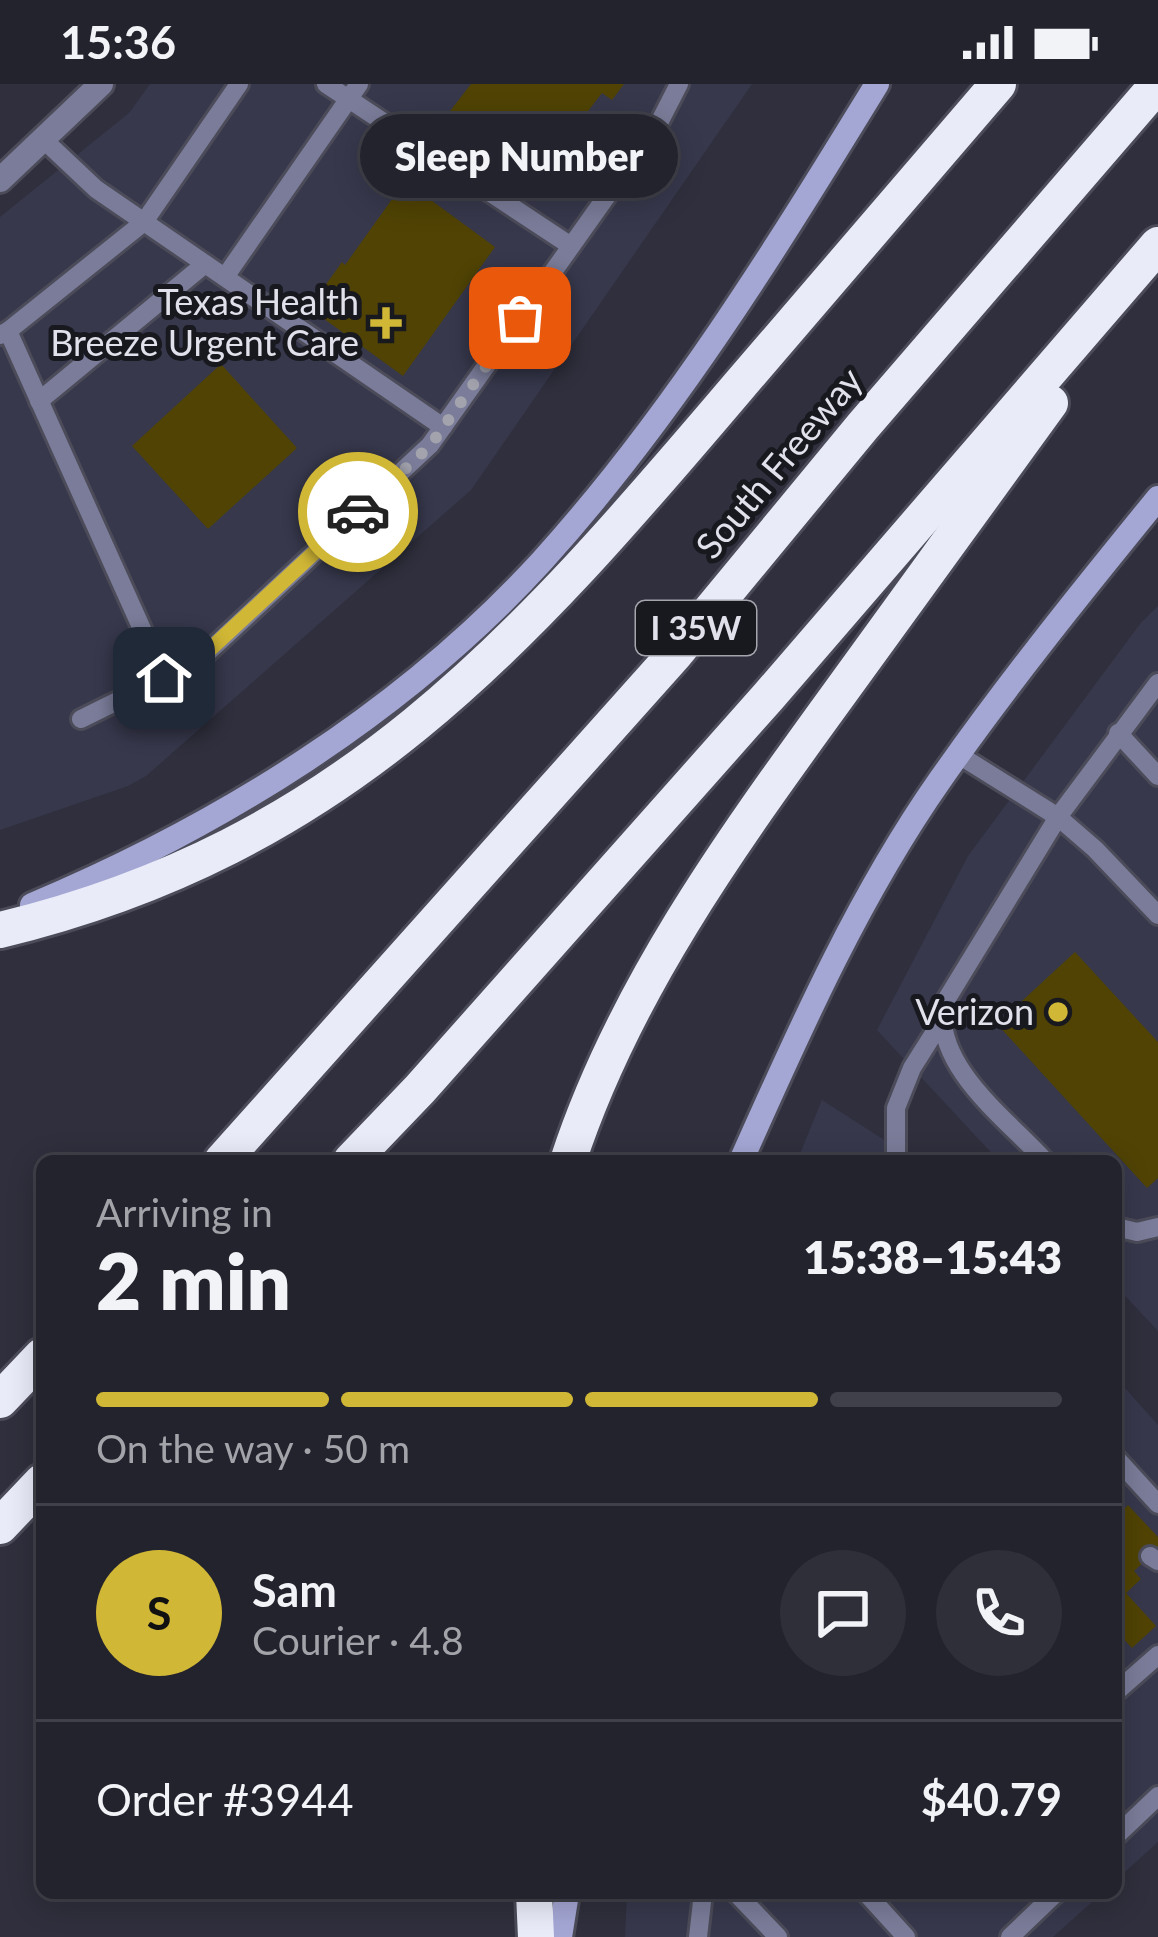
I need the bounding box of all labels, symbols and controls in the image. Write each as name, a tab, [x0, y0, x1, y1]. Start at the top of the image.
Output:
text: 15:36	[60, 15, 176, 69]
callout: Sleep Number	[361, 114, 679, 198]
text: Sleep Number	[395, 133, 643, 179]
pin	[469, 267, 571, 369]
place label: Texas Health Breeze Urgent Care	[50, 279, 359, 364]
icon: bag	[487, 285, 553, 351]
marker: Texas Health Breeze Urgent Care	[370, 307, 402, 339]
street label: South Freeway	[686, 358, 871, 567]
courier	[298, 452, 418, 572]
icon: car	[325, 479, 391, 545]
road number: I 35W	[636, 601, 756, 655]
pin	[113, 627, 215, 729]
icon: home	[131, 645, 197, 711]
place label: Verizon	[915, 989, 1034, 1033]
marker: Verizon	[1045, 999, 1071, 1025]
text: Arriving in	[96, 1189, 273, 1235]
text: 15:38–15:43	[803, 1230, 1062, 1284]
text: 2 min	[96, 1233, 291, 1327]
text: On the way · 50 m	[96, 1425, 410, 1471]
button: chat	[780, 1550, 906, 1676]
button: phone	[936, 1550, 1062, 1676]
text: Sam	[252, 1563, 337, 1617]
text: S	[147, 1586, 171, 1640]
text: Courier · 4.8	[252, 1617, 464, 1663]
text: Order #3944	[96, 1772, 354, 1826]
text: $40.79	[921, 1772, 1062, 1826]

